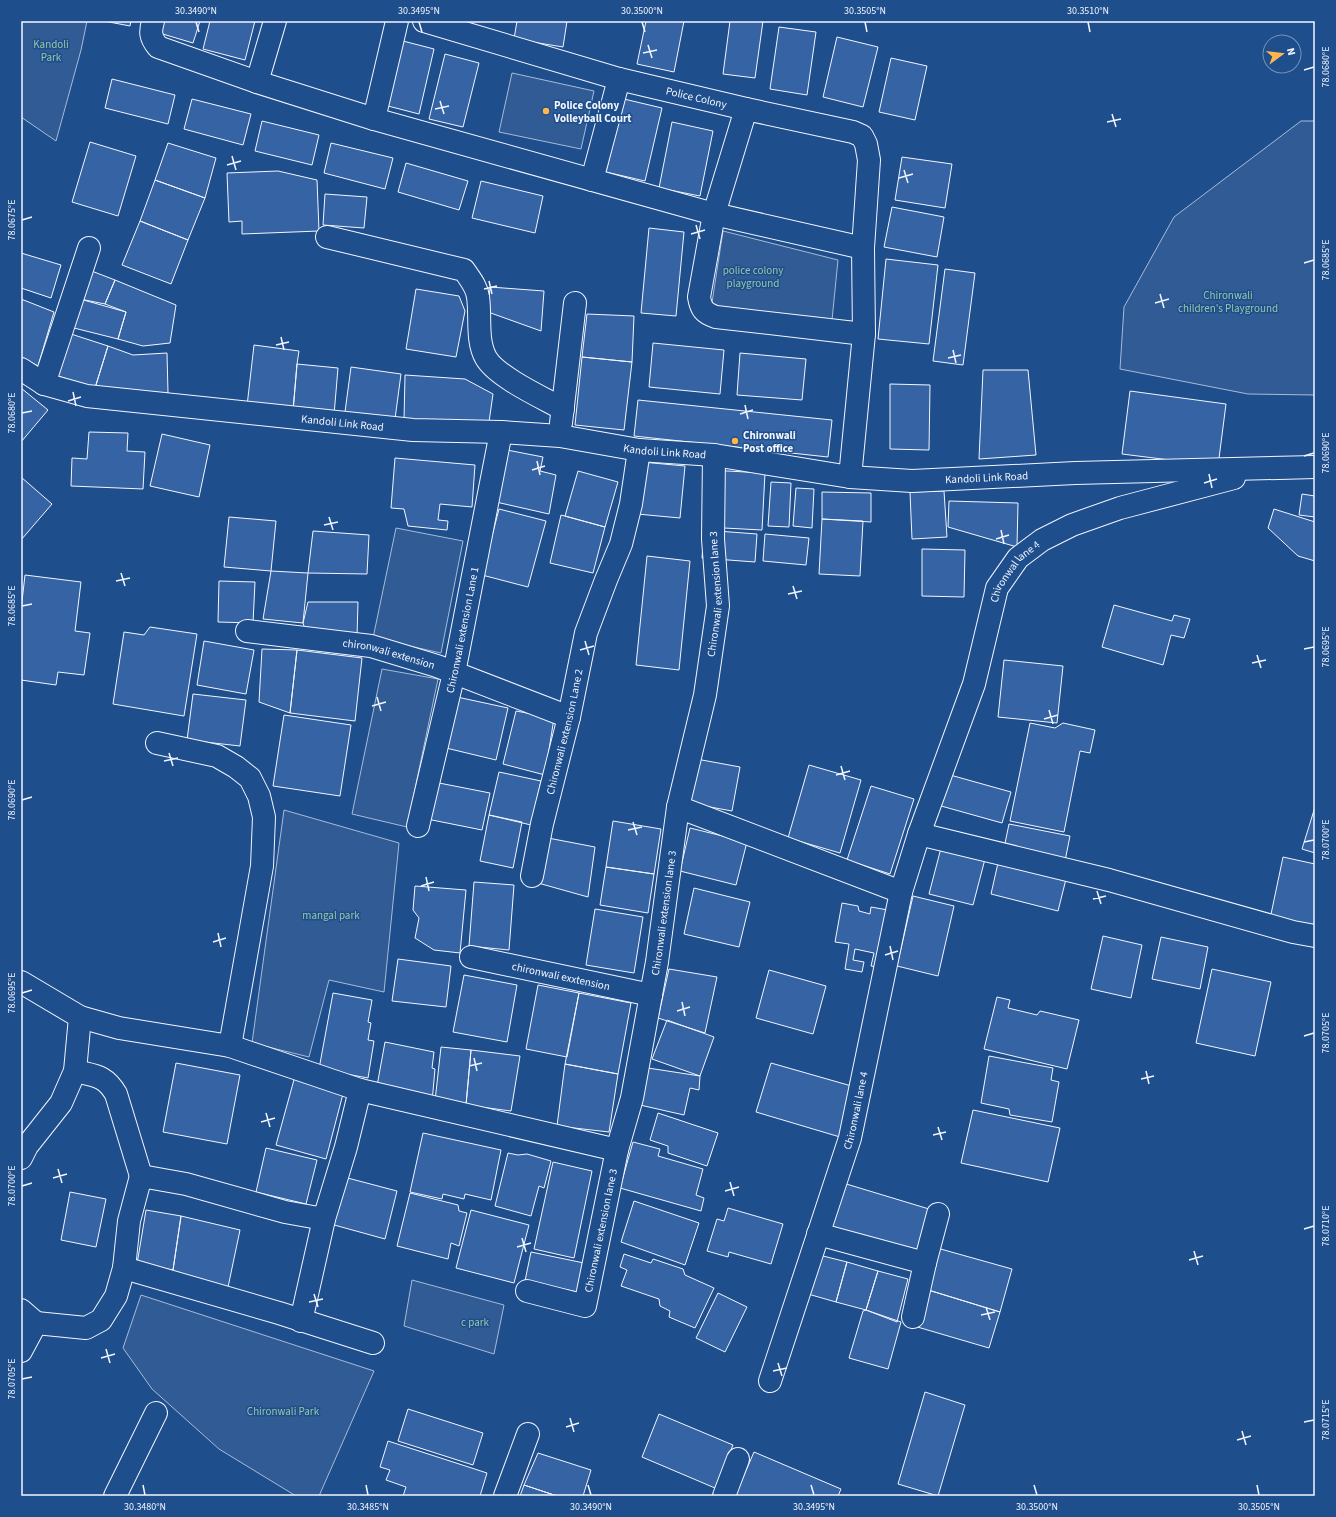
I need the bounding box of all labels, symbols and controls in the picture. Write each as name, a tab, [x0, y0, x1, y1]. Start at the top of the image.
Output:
text: 30.3490°N	[175, 4, 217, 18]
text: 30.3495°N	[398, 4, 440, 18]
text: 30.3500°N	[621, 4, 663, 18]
text: 30.3505°N	[844, 4, 886, 18]
text: 30.3510°N	[1067, 4, 1109, 18]
north arrow	[1262, 34, 1302, 74]
park label: Kandoli Park	[33, 37, 69, 65]
text: N	[1283, 46, 1299, 57]
text: 78.0680°E	[1319, 47, 1333, 87]
street label: Police Colony	[664, 83, 728, 112]
place label: Police Colony Volleyball Court	[553, 98, 632, 126]
marker: Police Colony Volleyball Court	[541, 106, 551, 116]
text: 78.0675°E	[5, 200, 19, 240]
text: 78.0685°E	[1319, 240, 1333, 280]
park label: police colony playground	[723, 263, 783, 291]
park label: Chironwali children's Playground	[1178, 288, 1278, 316]
text: 78.0680°E	[5, 393, 19, 433]
street label: Kandoli Link Road	[300, 411, 385, 435]
place label: Chironwali Post office	[743, 428, 796, 456]
text: 78.0690°E	[1319, 433, 1333, 473]
marker: Chironwali Post office	[730, 436, 740, 446]
street label: Kandoli Link Road	[622, 440, 707, 462]
street label: Kandoli Link Road	[945, 468, 1029, 487]
street label: Chironwali extension lane 3	[704, 531, 726, 658]
street label: Chironwal lane 4	[987, 537, 1044, 604]
street label: Chironwali extension Lane 1	[443, 566, 483, 695]
text: 78.0685°E	[5, 586, 19, 626]
text: 78.0695°E	[1319, 627, 1333, 667]
street label: chironwali extension	[342, 636, 437, 673]
street label: Chironwali extension Lane 2	[543, 668, 587, 796]
text: 78.0690°E	[5, 780, 19, 820]
text: 78.0700°E	[1319, 820, 1333, 860]
street label: Chironwali extension lane 3	[648, 850, 680, 977]
park label: mangal park	[302, 908, 360, 923]
street label: chironwali exxtension	[510, 959, 611, 994]
text: 78.0695°E	[5, 973, 19, 1013]
text: 78.0705°E	[1319, 1013, 1333, 1053]
street label: Chironwali lane 4	[840, 1070, 872, 1151]
text: 78.0700°E	[5, 1166, 19, 1206]
street label: Chironwali extension lane 3	[581, 1167, 621, 1294]
text: 78.0710°E	[1319, 1206, 1333, 1246]
park label: c park	[461, 1315, 490, 1330]
text: 78.0705°E	[5, 1359, 19, 1399]
text: 78.0715°E	[1319, 1400, 1333, 1440]
park label: Chironwali Park	[247, 1404, 320, 1419]
text: 30.3480°N	[124, 1500, 166, 1514]
text: 30.3485°N	[347, 1500, 389, 1514]
text: 30.3490°N	[570, 1500, 612, 1514]
text: 30.3495°N	[793, 1500, 835, 1514]
text: 30.3500°N	[1016, 1500, 1058, 1514]
text: 30.3505°N	[1238, 1500, 1280, 1514]

